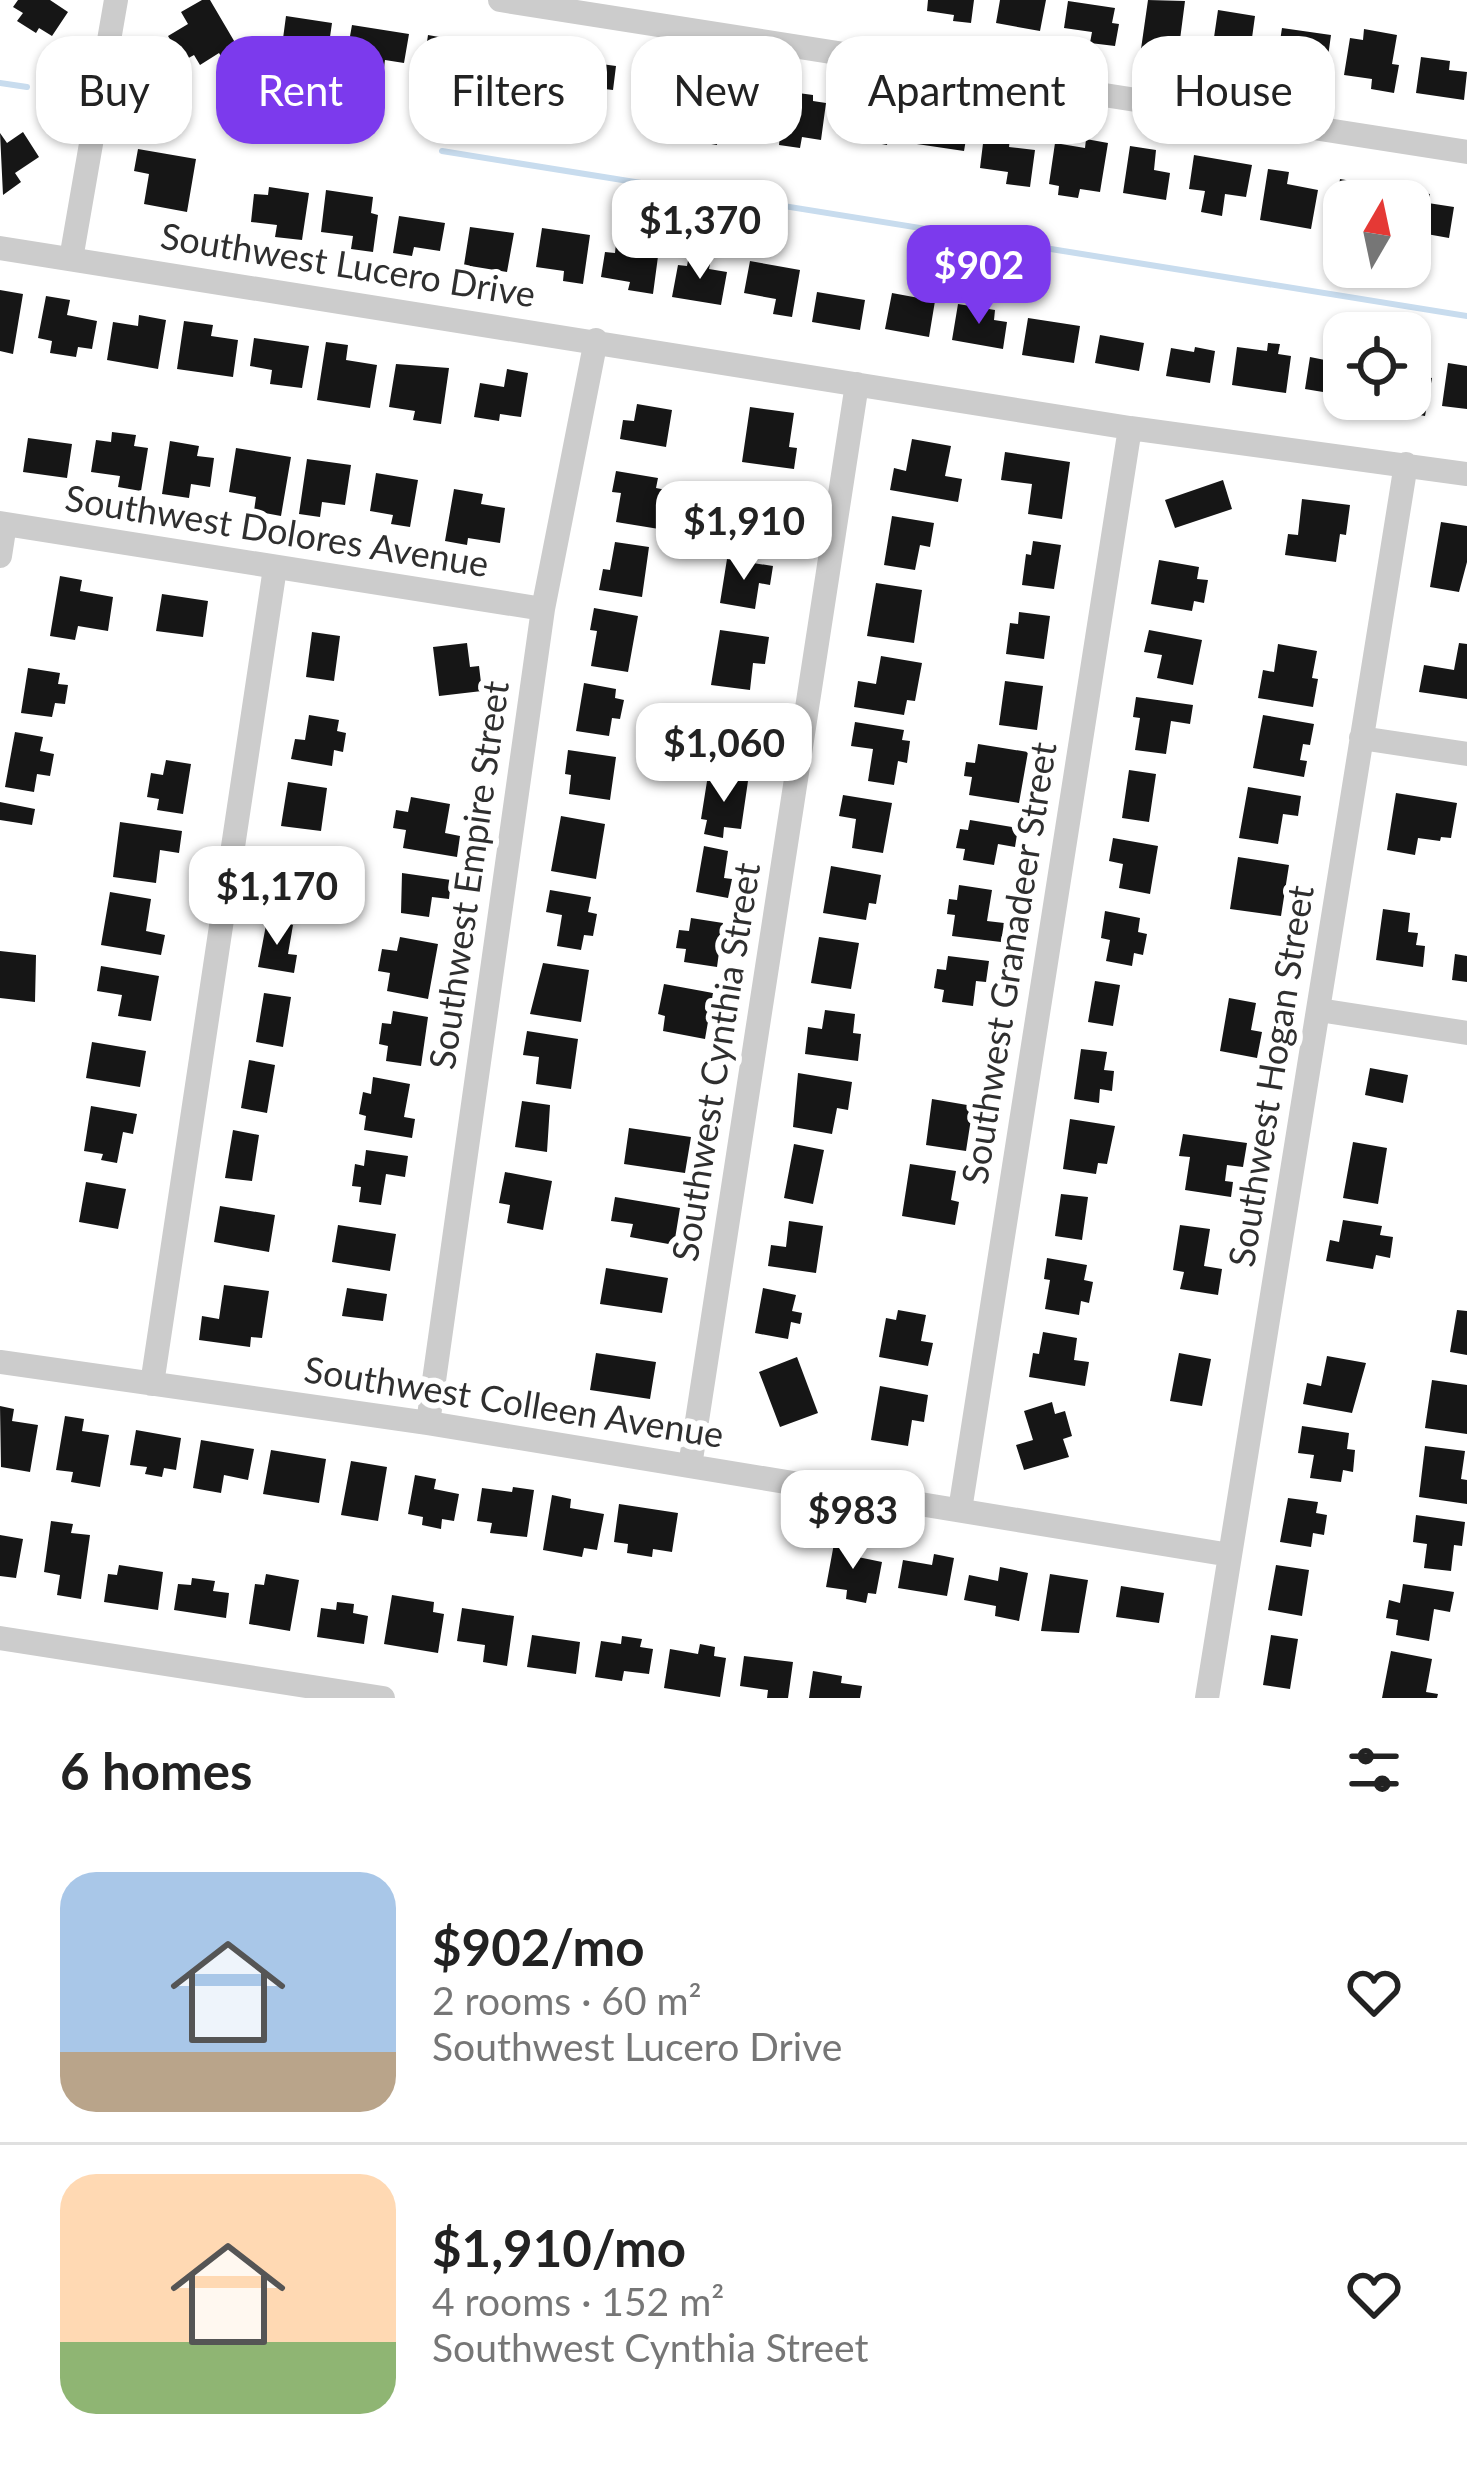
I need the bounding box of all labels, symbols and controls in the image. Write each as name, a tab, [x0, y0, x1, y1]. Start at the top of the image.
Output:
chip: Buy	[36, 36, 192, 144]
chip: Rent	[216, 36, 385, 144]
chip: Filters	[409, 36, 607, 144]
chip: New	[631, 36, 802, 144]
chip: Apartment	[826, 36, 1108, 144]
chip: House	[1132, 36, 1335, 144]
pin: $1,370	[602, 180, 798, 282]
north arrow	[1323, 180, 1431, 288]
map controls	[1323, 180, 1431, 420]
text: $1,370	[639, 196, 761, 242]
street label: Southwest Lucero Drive	[158, 213, 539, 315]
pin: $902	[908, 225, 1050, 327]
text: $902	[934, 241, 1024, 287]
button: locate	[1323, 312, 1431, 420]
street label: Southwest Dolores Avenue	[62, 475, 492, 585]
pin: $1,910	[646, 481, 842, 583]
text: $1,910	[683, 497, 805, 543]
street label: Southwest Empire Street	[419, 678, 517, 1072]
pin: $1,060	[626, 703, 822, 805]
text: $1,060	[663, 719, 785, 765]
street label: Southwest Granadeer Street	[951, 739, 1065, 1187]
pin: $1,170	[179, 846, 375, 948]
street label: Southwest Cynthia Street	[662, 859, 768, 1264]
text: $1,170	[216, 862, 338, 908]
street label: Southwest Hogan Street	[1218, 882, 1322, 1270]
street label: Southwest Colleen Avenue	[301, 1346, 727, 1456]
pin: $983	[782, 1470, 924, 1572]
text: $983	[808, 1486, 898, 1532]
icon: filters	[1341, 1737, 1407, 1803]
text: 6 homes	[60, 1740, 252, 1801]
text: $902/mo	[432, 1916, 645, 1977]
icon: home	[156, 1920, 300, 2064]
icon: heart	[1341, 1959, 1407, 2025]
text: 2 rooms · 60 m²	[432, 1977, 702, 2023]
text: Southwest Lucero Drive	[432, 2023, 842, 2069]
text: $1,910/mo	[432, 2217, 686, 2278]
icon: home	[156, 2222, 300, 2366]
icon: heart	[1341, 2261, 1407, 2327]
text: 4 rooms · 152 m²	[432, 2278, 724, 2324]
text: Southwest Cynthia Street	[432, 2324, 869, 2370]

